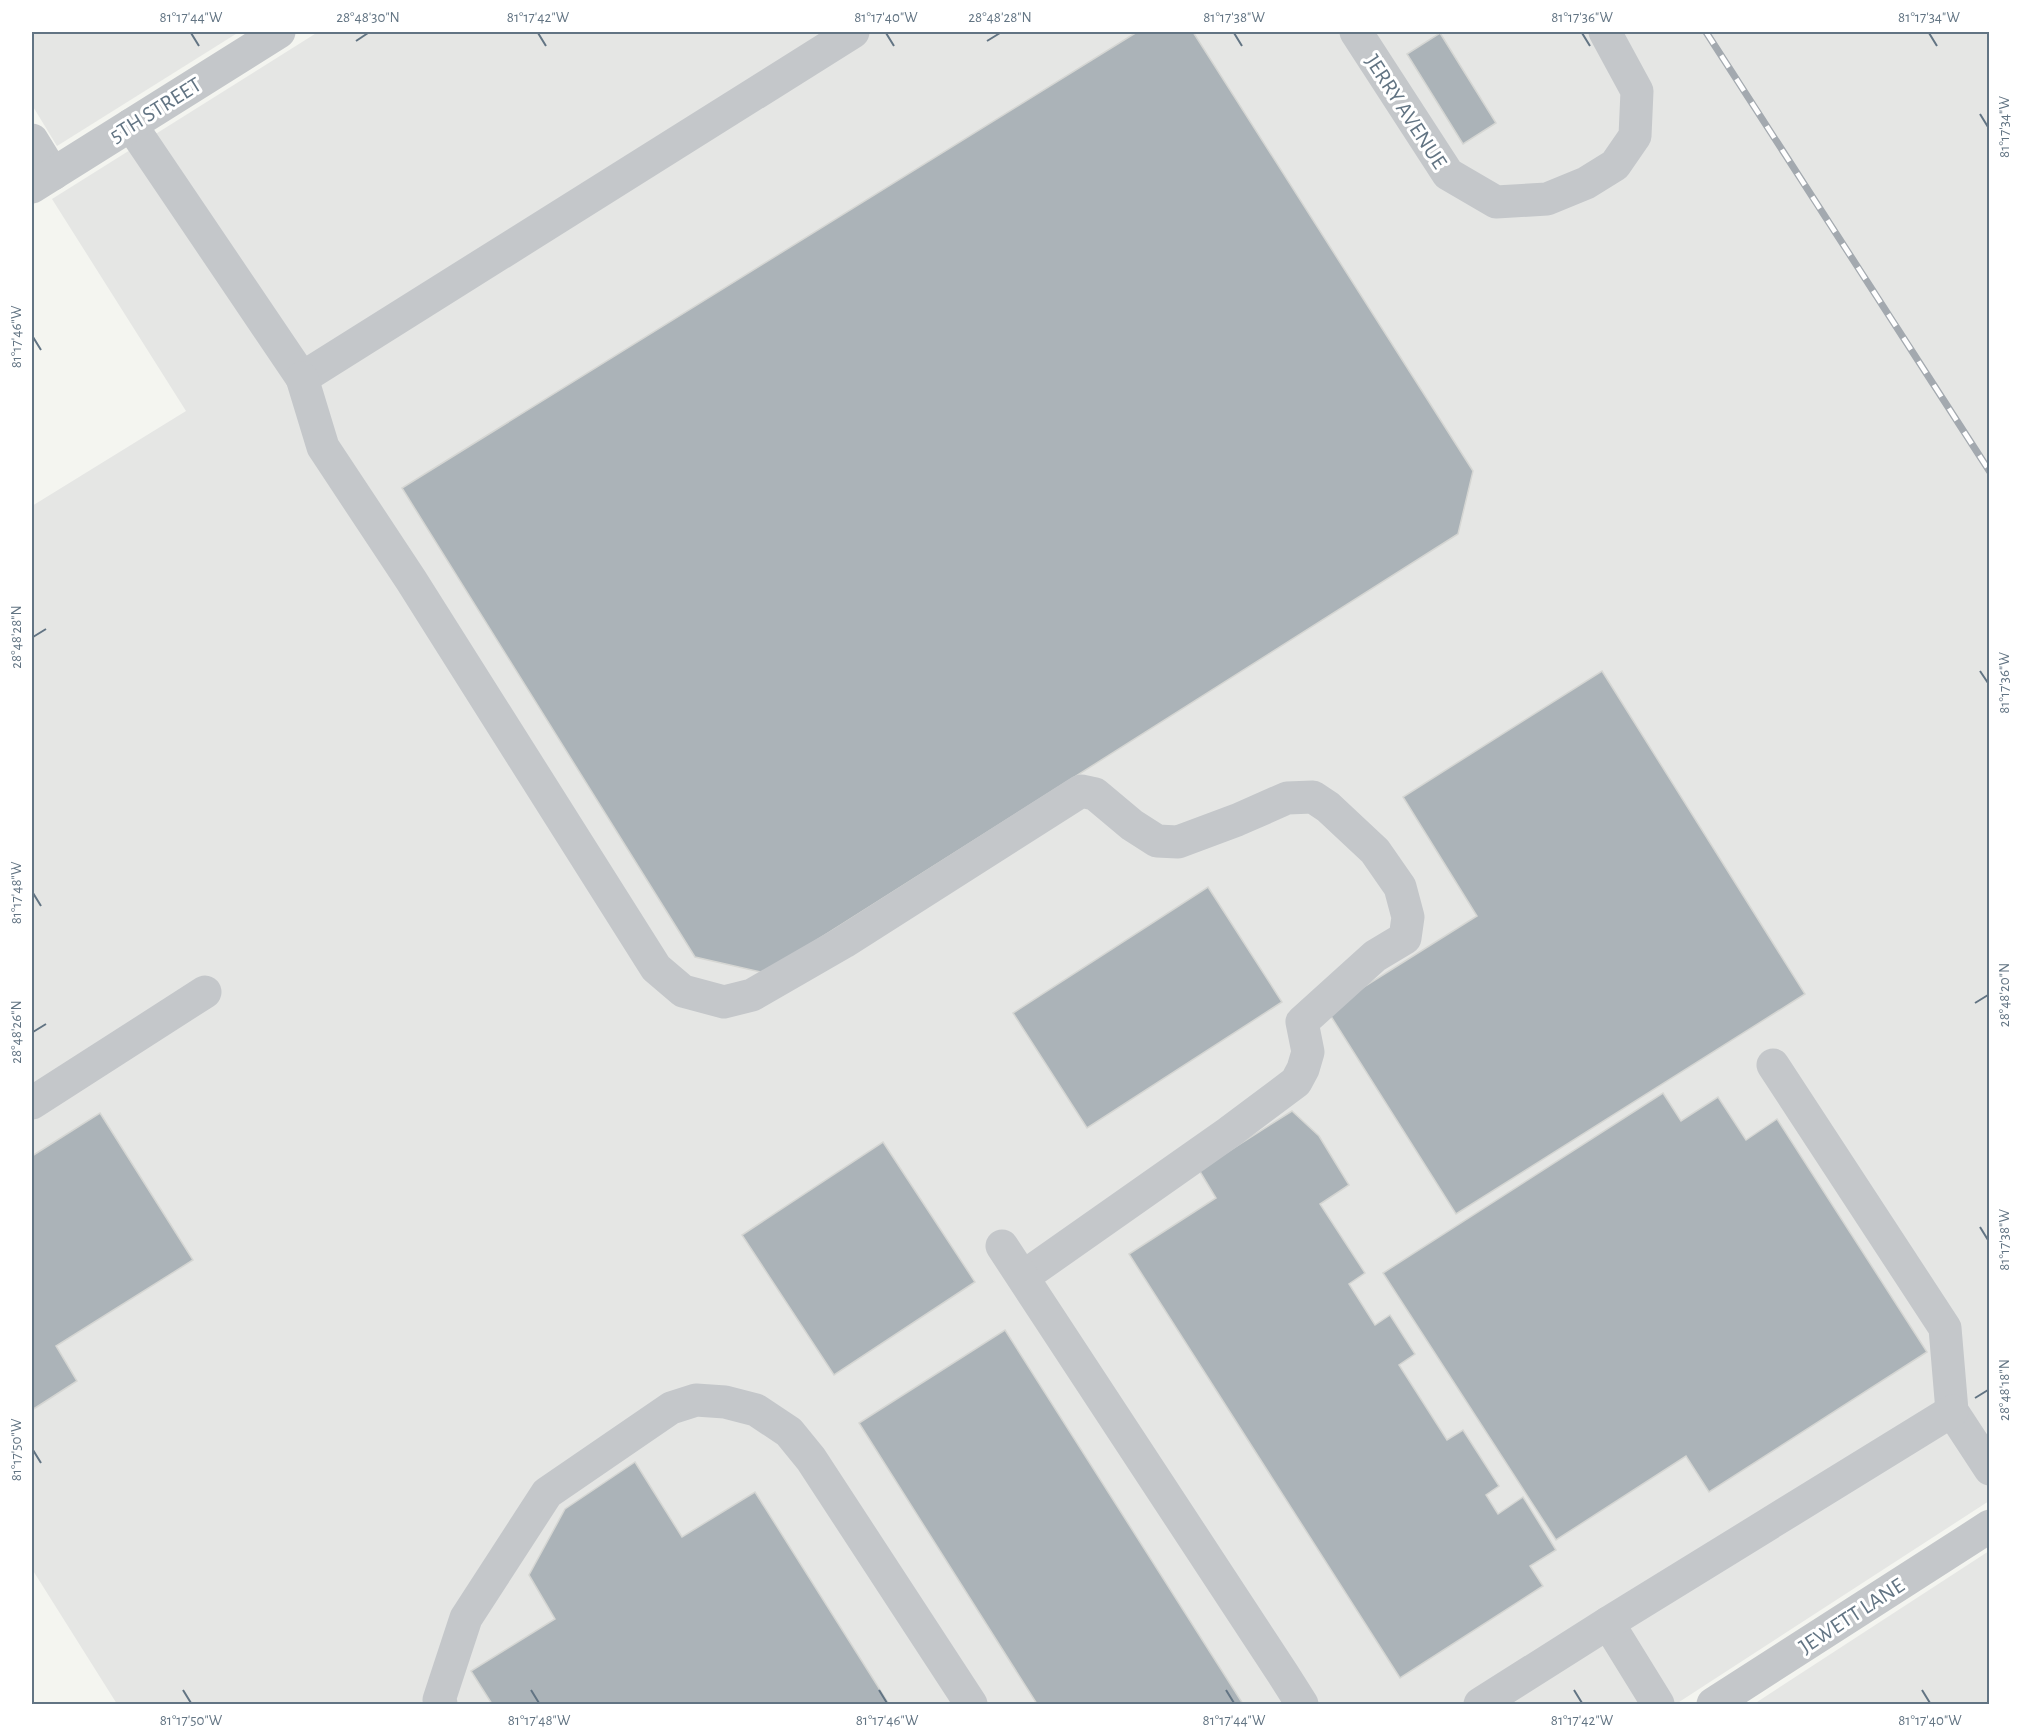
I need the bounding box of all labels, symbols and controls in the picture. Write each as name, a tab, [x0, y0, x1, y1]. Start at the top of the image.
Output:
text: 81°17'44"W	[160, 10, 223, 25]
text: 28°48'30"N	[336, 10, 400, 25]
text: 81°17'42"W	[507, 10, 570, 25]
text: 81°17'40"W	[854, 10, 918, 25]
text: 28°48'28"N	[968, 10, 1032, 25]
text: 81°17'38"W	[1203, 10, 1265, 25]
text: 81°17'36"W	[1551, 10, 1613, 25]
text: 81°17'34"W	[1898, 10, 1960, 25]
street label: JERRY AVENUE	[1361, 51, 1451, 173]
street label: 5TH STREET	[106, 73, 205, 147]
text: 81°17'34"W	[1997, 96, 2012, 158]
text: 81°17'46"W	[9, 305, 24, 368]
text: 28°48'28"N	[9, 605, 24, 669]
text: 81°17'36"W	[1997, 652, 2012, 714]
text: 81°17'48"W	[9, 861, 24, 924]
text: 28°48'20"N	[1997, 963, 2012, 1027]
text: 28°48'26"N	[9, 1000, 24, 1064]
text: 81°17'38"W	[1997, 1209, 2012, 1271]
text: 28°48'18"N	[1997, 1359, 2012, 1421]
text: 81°17'50"W	[9, 1418, 24, 1481]
street label: JEWETT LANE	[1795, 1574, 1908, 1658]
text: 81°17'50"W	[160, 1713, 223, 1728]
text: 81°17'48"W	[508, 1713, 571, 1728]
text: 81°17'46"W	[856, 1713, 919, 1728]
text: 81°17'44"W	[1203, 1713, 1266, 1728]
text: 81°17'42"W	[1551, 1713, 1614, 1728]
text: 81°17'40"W	[1898, 1713, 1962, 1728]

